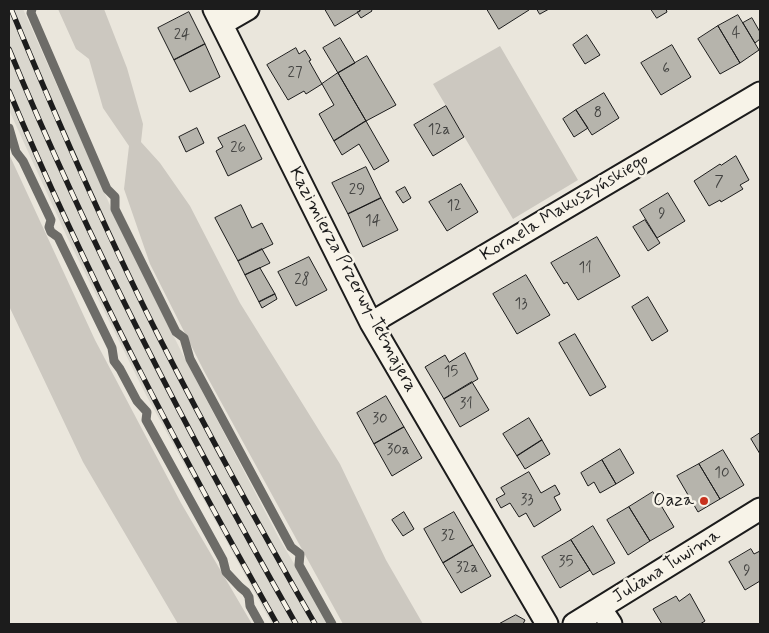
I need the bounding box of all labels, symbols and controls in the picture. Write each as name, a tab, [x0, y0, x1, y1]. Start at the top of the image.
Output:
house number: 4	[732, 25, 740, 43]
house number: 24	[174, 27, 190, 45]
house number: 6	[662, 61, 670, 79]
house number: 27	[288, 65, 302, 83]
house number: 8	[594, 105, 602, 123]
house number: 12a	[428, 122, 450, 140]
house number: 26	[230, 140, 246, 158]
street label: Kornela Makuszyńskiego	[477, 149, 653, 267]
street label: Kazimierza Przerwy-Tetmajera	[283, 164, 421, 396]
house number: 7	[714, 174, 724, 192]
house number: 29	[349, 182, 365, 200]
house number: 12	[447, 198, 461, 216]
house number: 9	[658, 206, 666, 224]
house number: 14	[365, 213, 381, 231]
house number: 11	[578, 260, 592, 278]
house number: 28	[294, 272, 310, 290]
house number: 13	[514, 296, 528, 314]
house number: 15	[444, 364, 458, 382]
house number: 31	[459, 396, 473, 414]
house number: 30	[372, 411, 388, 429]
house number: 30a	[386, 442, 410, 460]
house number: 10	[714, 465, 730, 483]
place label: Oaza	[653, 490, 694, 512]
house number: 33	[520, 492, 534, 510]
marker: Oaza	[698, 495, 710, 507]
street label: Juliana Tuwima	[609, 525, 725, 609]
house number: 32	[441, 528, 455, 546]
house number: 35	[559, 554, 573, 572]
house number: 32a	[456, 560, 478, 578]
house number: 9	[743, 563, 751, 581]

